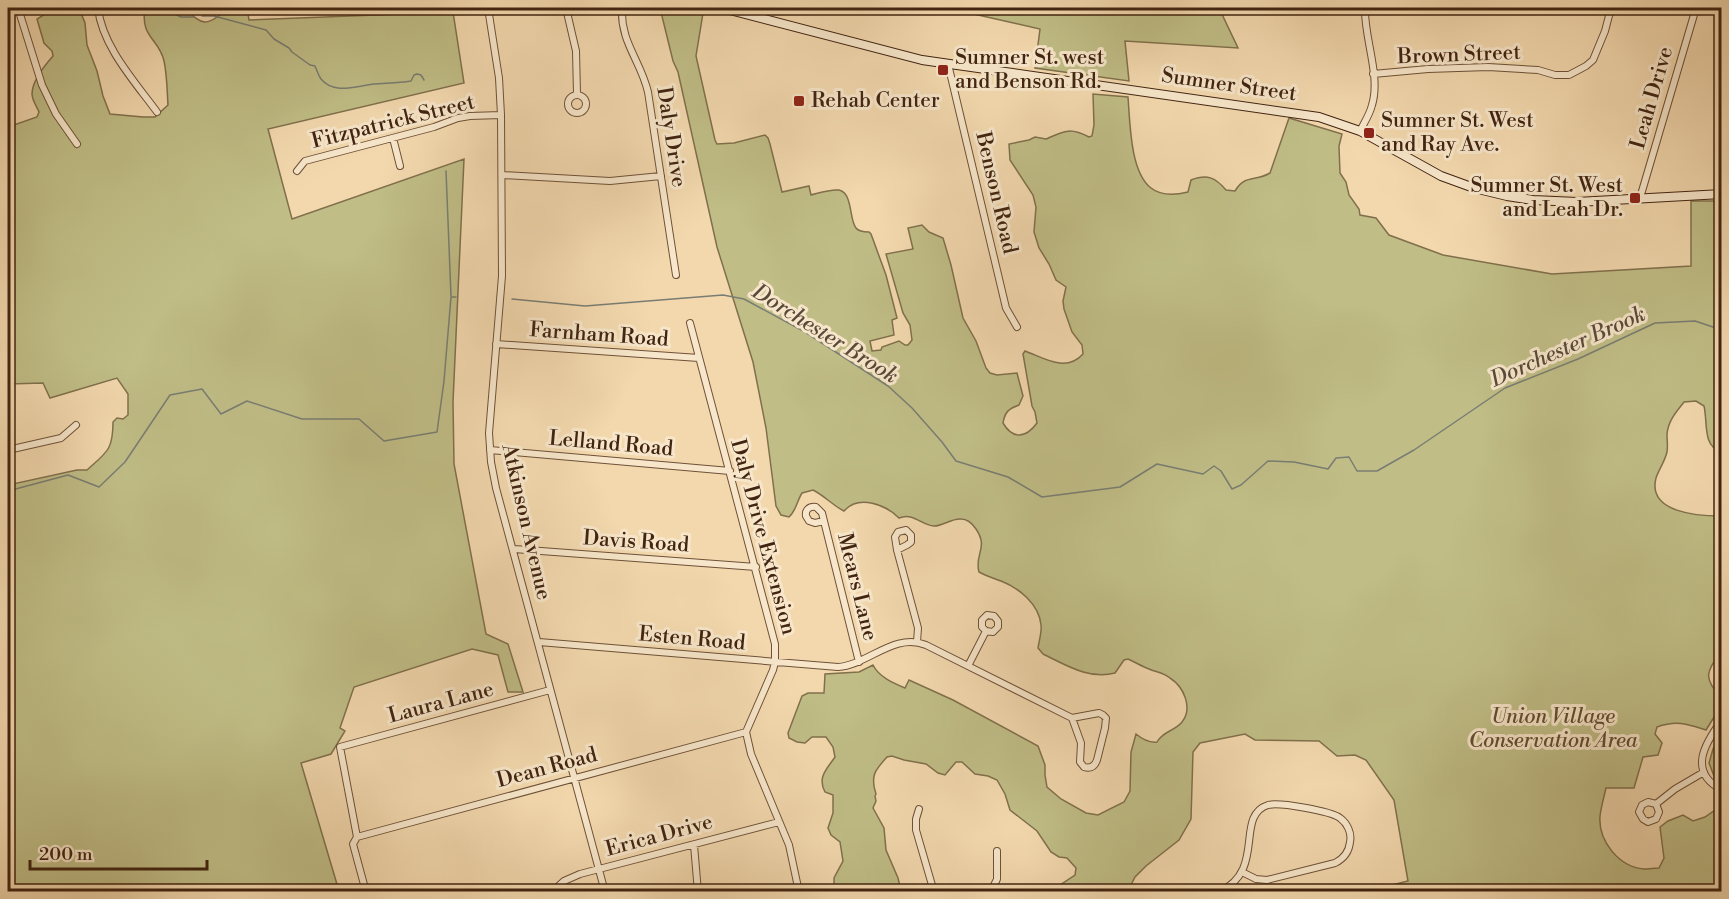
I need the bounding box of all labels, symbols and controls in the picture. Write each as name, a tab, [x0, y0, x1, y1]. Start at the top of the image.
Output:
street label: Brown Street	[1396, 40, 1522, 70]
street label: Leah Drive	[1625, 44, 1679, 152]
place label: Sumner St. west and Benson Rd.	[955, 45, 1105, 95]
marker: Sumner St. west and Benson Rd.	[936, 63, 950, 77]
street label: Sumner Street	[1160, 63, 1299, 107]
street label: Daly Drive	[650, 85, 692, 189]
place label: Rehab Center	[811, 88, 940, 114]
street label: Fitzpatrick Street	[309, 89, 478, 155]
marker: Rehab Center	[792, 94, 806, 108]
place label: Sumner St. West and Ray Ave.	[1381, 108, 1534, 158]
marker: Sumner St. West and Ray Ave.	[1362, 126, 1376, 140]
street label: Benson Road	[969, 128, 1023, 257]
place label: Sumner St. West and Leah Dr.	[1470, 173, 1624, 223]
marker: Sumner St. West and Leah Dr.	[1628, 191, 1642, 205]
water label: Dorchester Brook	[746, 278, 903, 390]
water label: Dorchester Brook	[1485, 301, 1650, 394]
street label: Farnham Road	[528, 317, 670, 353]
street label: Lelland Road	[548, 426, 674, 462]
street label: Daly Drive Extension	[724, 436, 802, 638]
street label: Atkinson Avenue	[495, 440, 557, 603]
street label: Davis Road	[582, 525, 690, 559]
street label: Mears Lane	[831, 530, 883, 644]
street label: Esten Road	[637, 621, 747, 657]
street label: Laura Lane	[385, 676, 497, 730]
park label: Union Village Conservation Area	[1469, 704, 1638, 754]
street label: Dean Road	[494, 742, 600, 794]
street label: Erica Drive	[603, 809, 715, 863]
scale bar	[30, 833, 207, 871]
text: 200 m	[39, 843, 93, 866]

